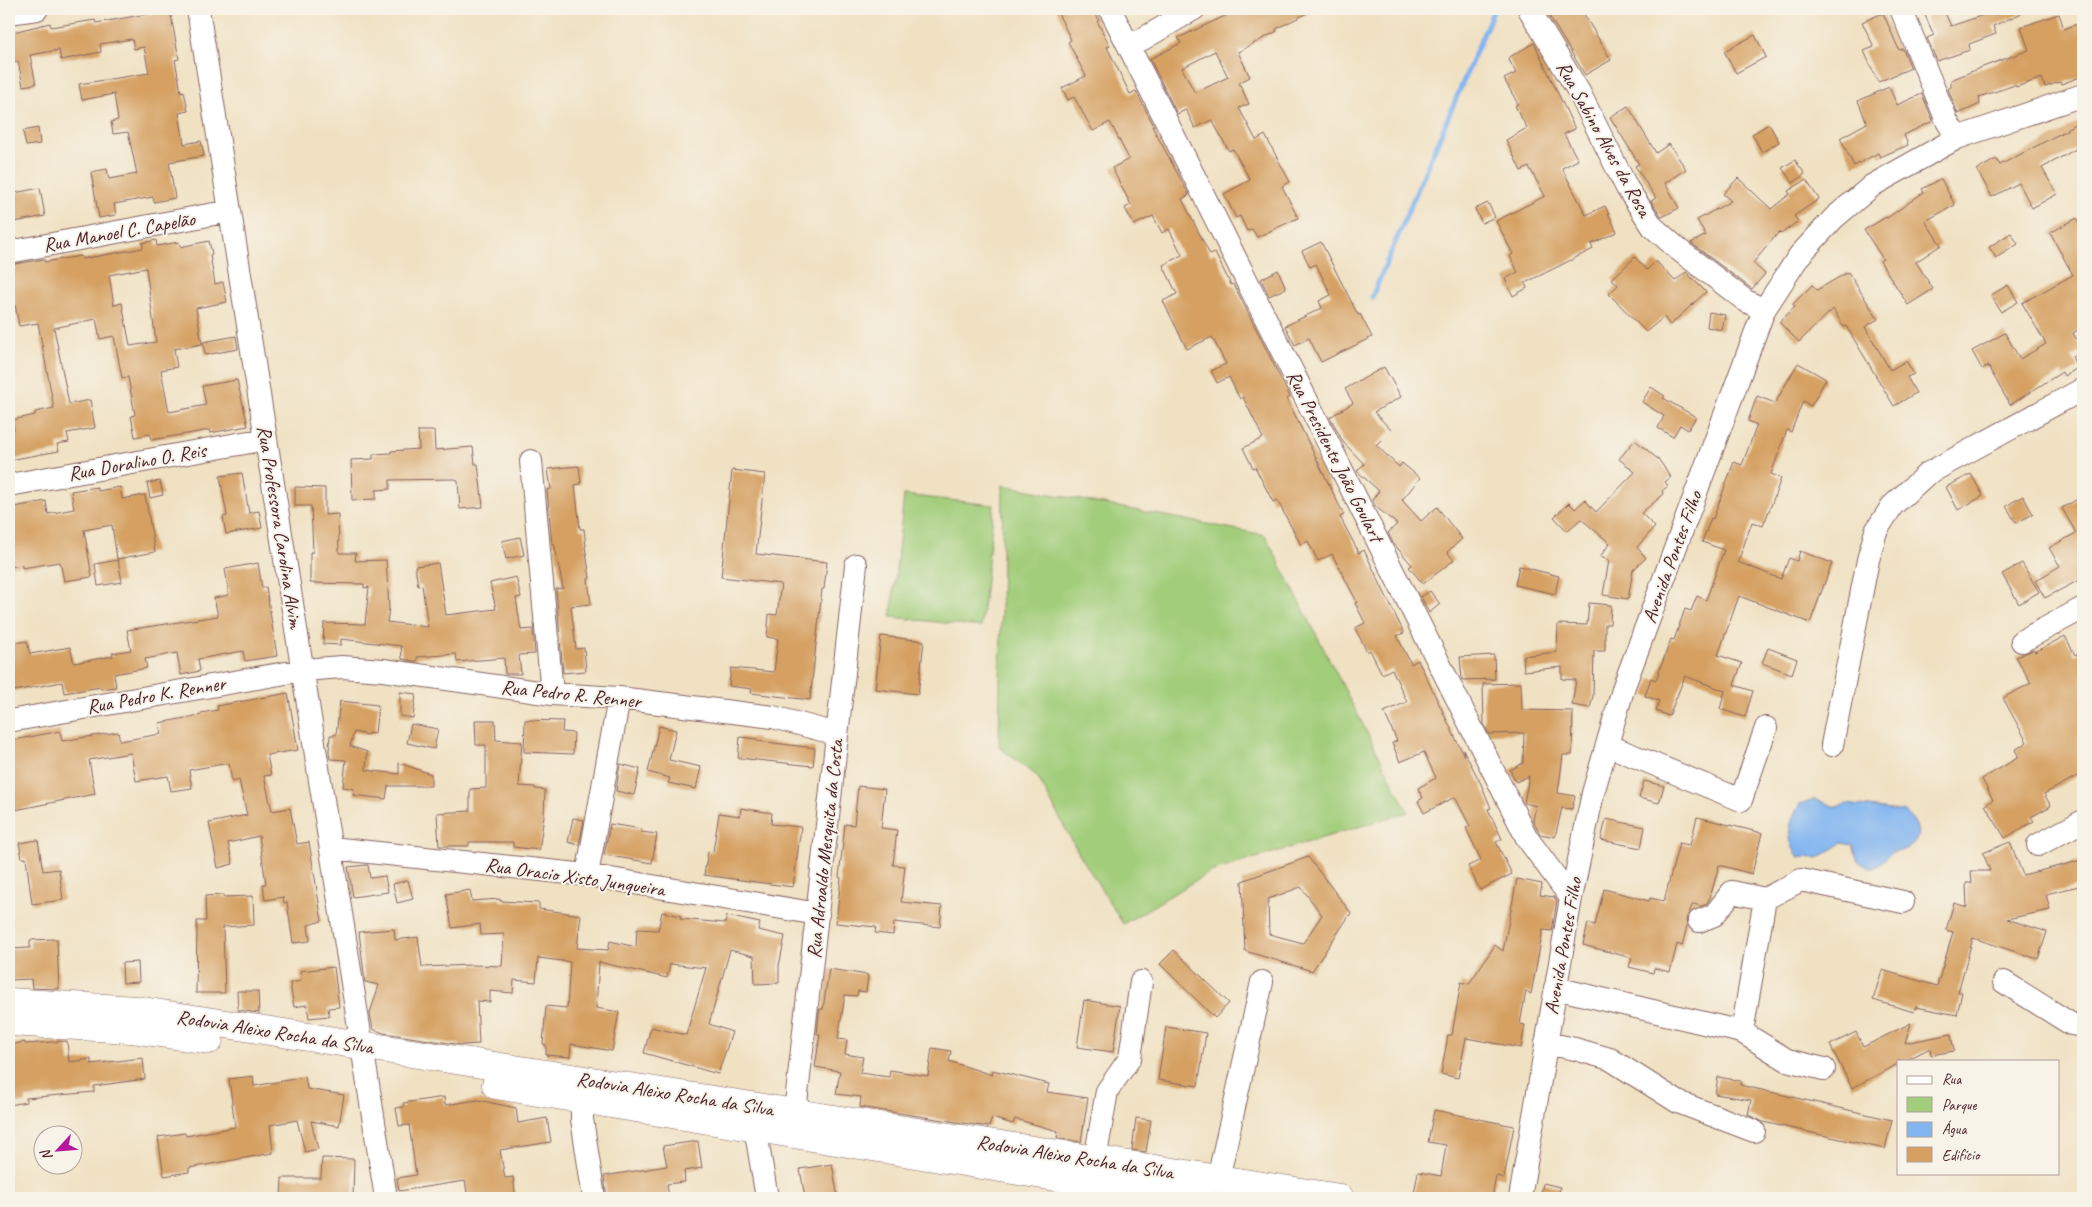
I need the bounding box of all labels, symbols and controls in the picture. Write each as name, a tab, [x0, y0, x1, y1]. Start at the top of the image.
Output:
street label: Rua Sabino Alves da Rosa	[1551, 57, 1658, 223]
street label: Rua Manoel C. Capelão	[41, 206, 198, 258]
street label: Rua Presidente João Goulart	[1281, 366, 1391, 549]
street label: Rua Professora Carolina Alvim	[252, 424, 309, 632]
street label: Rua Doralino O. Reis	[66, 437, 210, 486]
street label: Avenida Pontes Filho	[1637, 487, 1708, 626]
street label: Rua Pedro K. Renner	[85, 670, 229, 719]
street label: Rua Pedro R. Renner	[500, 674, 644, 714]
street label: Rua Adroaldo Mesquita da Costa	[801, 736, 849, 960]
street label: Rua Oracio Xisto Junqueira	[484, 852, 668, 902]
street label: Avenida Pontes Filho	[1539, 875, 1588, 1016]
street label: Rodovia Aleixo Rocha da Silva	[175, 1004, 377, 1060]
legend	[1897, 1060, 2060, 1174]
street label: Rodovia Aleixo Rocha da Silva	[575, 1066, 777, 1122]
text: Rua	[1942, 1070, 1962, 1089]
text: Parque	[1942, 1096, 1978, 1115]
text: Água	[1942, 1120, 1967, 1139]
north arrow	[32, 1124, 82, 1174]
street label: Rodovia Aleixo Rocha da Silva	[975, 1129, 1177, 1185]
text: N	[36, 1146, 56, 1163]
text: Edifício	[1942, 1146, 1981, 1165]

